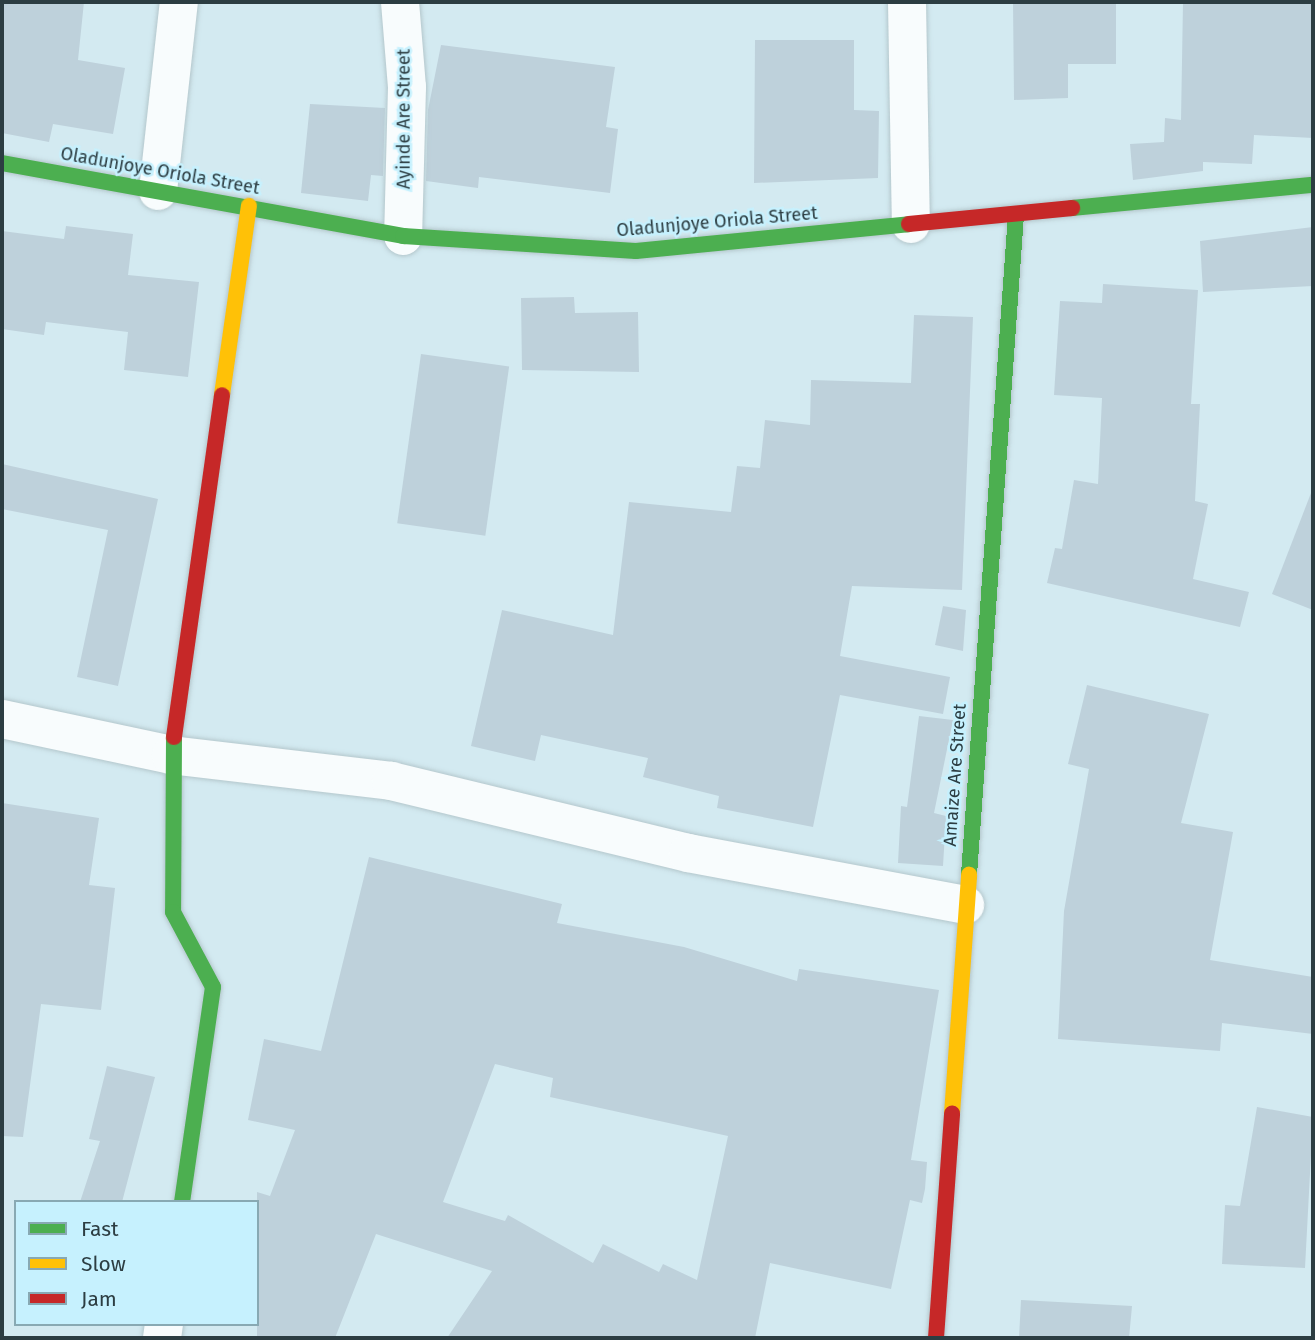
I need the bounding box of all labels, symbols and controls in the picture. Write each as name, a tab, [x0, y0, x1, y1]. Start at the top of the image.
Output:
street label: Ayinde Are Street	[393, 49, 415, 189]
street label: Oladunjoye Oriola Street	[59, 143, 261, 199]
street label: Oladunjoye Oriola Street	[616, 202, 818, 242]
street label: Amaize Are Street	[939, 703, 971, 847]
legend	[14, 1200, 259, 1326]
text: Fast	[81, 1216, 119, 1242]
text: Slow	[81, 1251, 126, 1277]
text: Jam	[81, 1286, 117, 1312]

